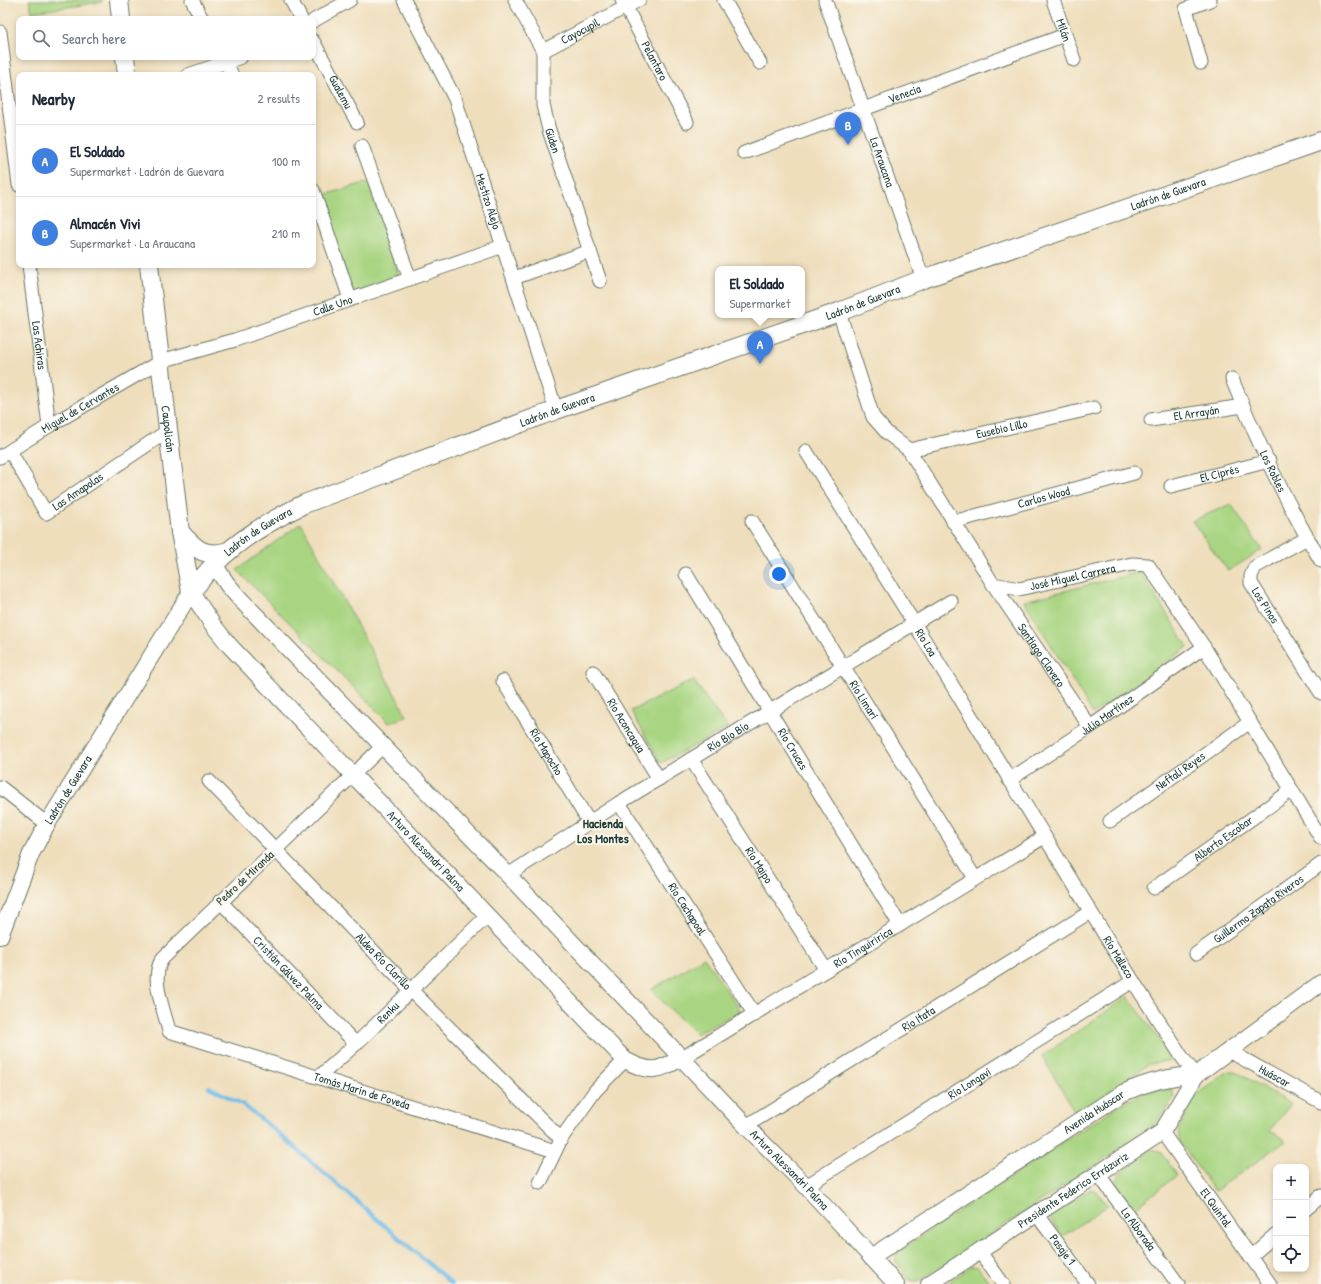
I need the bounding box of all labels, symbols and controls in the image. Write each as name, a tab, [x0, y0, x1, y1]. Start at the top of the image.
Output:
street label: Cayocupil	[557, 13, 603, 48]
search box	[16, 16, 316, 60]
street label: Milán	[1052, 16, 1076, 44]
icon: search	[30, 27, 52, 49]
text: Search here	[62, 28, 126, 49]
street label: Pelantaro	[637, 38, 672, 83]
street label: Gualemu	[325, 72, 357, 112]
street label: Venecia	[886, 80, 923, 107]
text: Nearby	[32, 87, 75, 110]
text: 2 results	[258, 89, 300, 107]
pin: B	[835, 112, 861, 145]
street label: Güden	[541, 126, 565, 155]
street label: La Araucana	[866, 135, 899, 189]
text: El Soldado	[70, 141, 125, 162]
text: A	[42, 152, 48, 170]
text: 100 m	[272, 152, 300, 170]
text: Supermarket · Ladrón de Guevara	[70, 162, 224, 180]
street label: Mestizo Alejo	[472, 171, 506, 231]
street label: Ladrón de Guevara	[1128, 173, 1208, 214]
text: Almacén Vivi	[70, 213, 141, 234]
text: B	[42, 224, 48, 242]
text: 210 m	[272, 224, 300, 242]
text: Supermarket · La Araucana	[70, 234, 195, 252]
popup	[715, 266, 805, 318]
text: El Soldado	[730, 273, 784, 294]
street label: Ladrón de Guevara	[824, 280, 903, 324]
street label: Calle Uno	[310, 290, 355, 320]
text: Supermarket	[730, 294, 790, 312]
street label: Las Achiras	[28, 320, 51, 371]
pin: A	[747, 331, 773, 364]
street label: Miguel de Cervantes	[38, 378, 122, 437]
street label: Ladrón de Guevara	[518, 388, 597, 431]
street label: El Arrayán	[1172, 401, 1221, 424]
street label: Caupolicán	[157, 405, 180, 453]
street label: Eusebio Lillo	[974, 414, 1029, 443]
street label: Los Robles	[1256, 447, 1291, 495]
street label: El Ciprés	[1198, 460, 1241, 486]
street label: Las Amapolas	[49, 468, 107, 514]
street label: Carlos Wood	[1016, 482, 1072, 512]
street label: Ladrón de Guevara	[220, 503, 295, 560]
street label: José Miguel Carrera	[1028, 559, 1117, 594]
your location	[769, 564, 789, 584]
street label: Los Pinos	[1248, 584, 1284, 627]
street label: Santiago Clavero	[1014, 620, 1070, 690]
street label: Río Loa	[911, 625, 942, 660]
street label: Río Limarí	[846, 677, 883, 723]
street label: Julio Martínez	[1077, 690, 1137, 739]
street label: Río Aconcagua	[603, 695, 650, 756]
street label: Río Bío Bío	[704, 717, 752, 755]
street label: Río Mapocho	[526, 725, 568, 778]
street label: Río Cruces	[774, 725, 813, 773]
street label: Neftalí Reyes	[1151, 747, 1209, 795]
street label: Ladrón de Guevara	[40, 752, 96, 827]
street label: Arturo Alessandri Palma	[383, 807, 469, 895]
street label: Alberto Escobar	[1190, 811, 1256, 865]
district label: Hacienda Los Montes	[577, 814, 629, 847]
street label: Río Maipo	[741, 843, 777, 887]
street label: Pedro de Miranda	[212, 846, 278, 909]
street label: Guillermo Zapata Riveros	[1209, 870, 1307, 947]
street label: Río Cachapoal	[664, 879, 711, 939]
street label: Río Tinguiririca	[830, 922, 896, 972]
street label: Aldea Río Clarillo	[352, 929, 416, 994]
street label: Cristián Gálvez Palma	[249, 932, 328, 1013]
street label: Río Malleco	[1099, 933, 1139, 982]
street label: Renku	[373, 997, 403, 1027]
street label: Río Itata	[898, 1001, 938, 1035]
street label: Huáscar	[1256, 1060, 1294, 1092]
street label: Río Longaví	[944, 1063, 994, 1103]
street label: Tomás Marín de Poveda	[312, 1067, 412, 1114]
street label: Avenida Huáscar	[1060, 1085, 1128, 1138]
street label: Arturo Alessandri Palma	[746, 1126, 833, 1214]
street label: Presidente Federico Errázuriz	[1014, 1147, 1132, 1232]
map controls	[1273, 1164, 1309, 1272]
button: +	[1273, 1164, 1309, 1200]
street label: El Quintal	[1197, 1185, 1236, 1231]
button: −	[1273, 1200, 1309, 1236]
street label: La Alborada	[1117, 1204, 1160, 1254]
street label: Pasaje 1	[1046, 1230, 1080, 1268]
button: locate	[1273, 1236, 1309, 1272]

